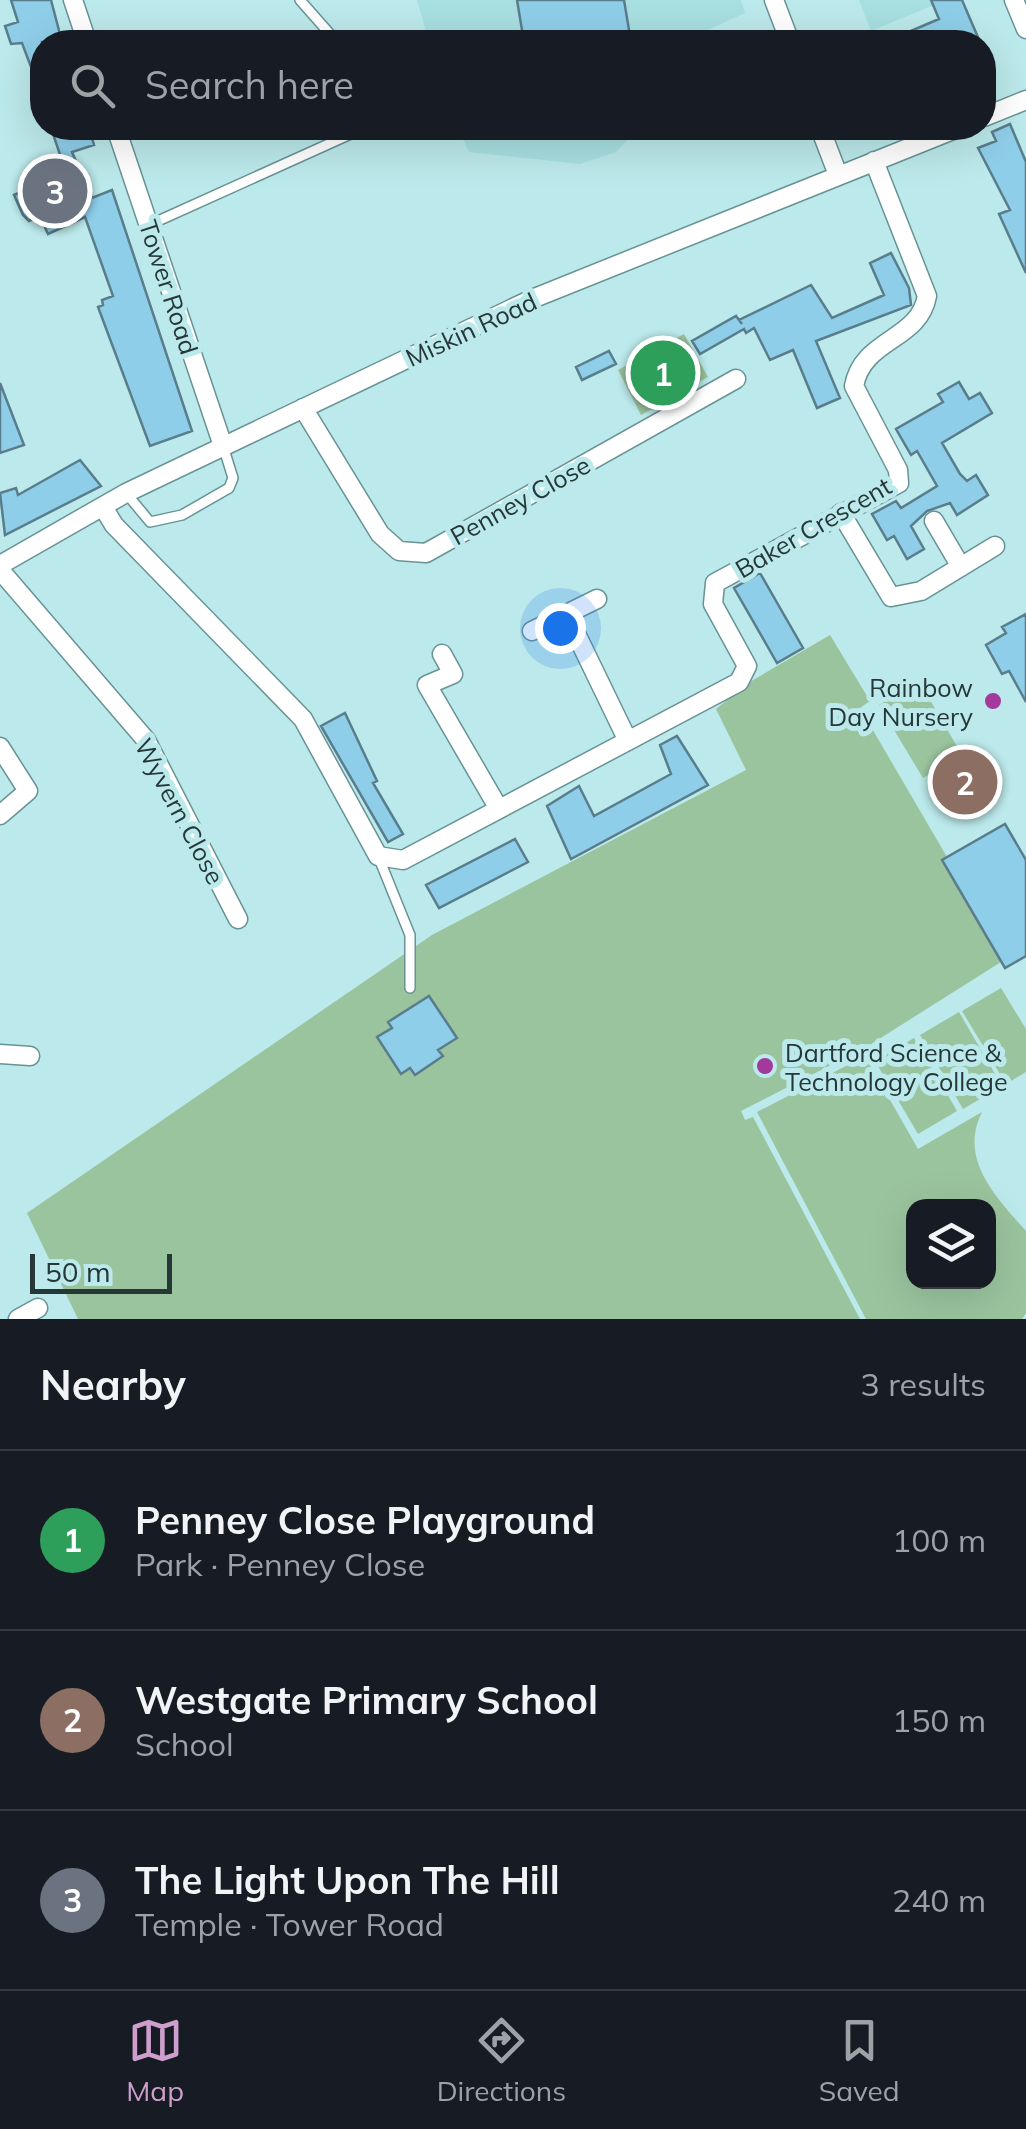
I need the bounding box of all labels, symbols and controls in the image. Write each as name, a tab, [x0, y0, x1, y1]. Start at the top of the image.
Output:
search box	[30, 30, 996, 140]
icon: search	[65, 58, 120, 113]
text: Search here	[145, 61, 354, 109]
pin: 3	[22, 154, 88, 228]
street label: Tower Road	[133, 216, 205, 358]
street label: Miskin Road	[401, 285, 541, 373]
pin: 1	[630, 336, 696, 410]
street label: Penney Close	[445, 449, 595, 551]
street label: Baker Crescent	[730, 470, 897, 584]
your location	[535, 603, 586, 654]
place label: Rainbow Day Nursery	[828, 672, 973, 732]
marker: Rainbow Day Nursery	[982, 690, 1004, 712]
street label: Wyvern Close	[129, 733, 231, 889]
pin: 2	[932, 744, 998, 820]
place label: Dartford Science & Technology College	[785, 1037, 1008, 1097]
marker: Dartford Science & Technology College	[754, 1055, 776, 1077]
map controls	[906, 1199, 996, 1289]
button: layers	[906, 1199, 996, 1289]
scale bar	[30, 1249, 172, 1294]
text: 50 m	[45, 1254, 111, 1289]
text: Nearby	[40, 1358, 186, 1411]
text: 3 results	[861, 1364, 986, 1404]
text: Penney Close Playground	[135, 1496, 595, 1544]
text: 1	[63, 1520, 82, 1560]
text: 100 m	[892, 1520, 986, 1560]
text: Park · Penney Close	[135, 1544, 425, 1584]
text: Westgate Primary School	[135, 1676, 598, 1724]
text: 2	[63, 1700, 82, 1740]
text: 150 m	[892, 1700, 986, 1740]
text: School	[135, 1724, 234, 1764]
text: The Light Upon The Hill	[135, 1856, 560, 1904]
text: 3	[63, 1880, 82, 1920]
text: 240 m	[892, 1880, 986, 1920]
text: Temple · Tower Road	[135, 1904, 444, 1944]
tab: Map	[126, 2013, 184, 2108]
tab: Directions	[437, 2013, 566, 2108]
tab: Saved	[819, 2013, 900, 2108]

